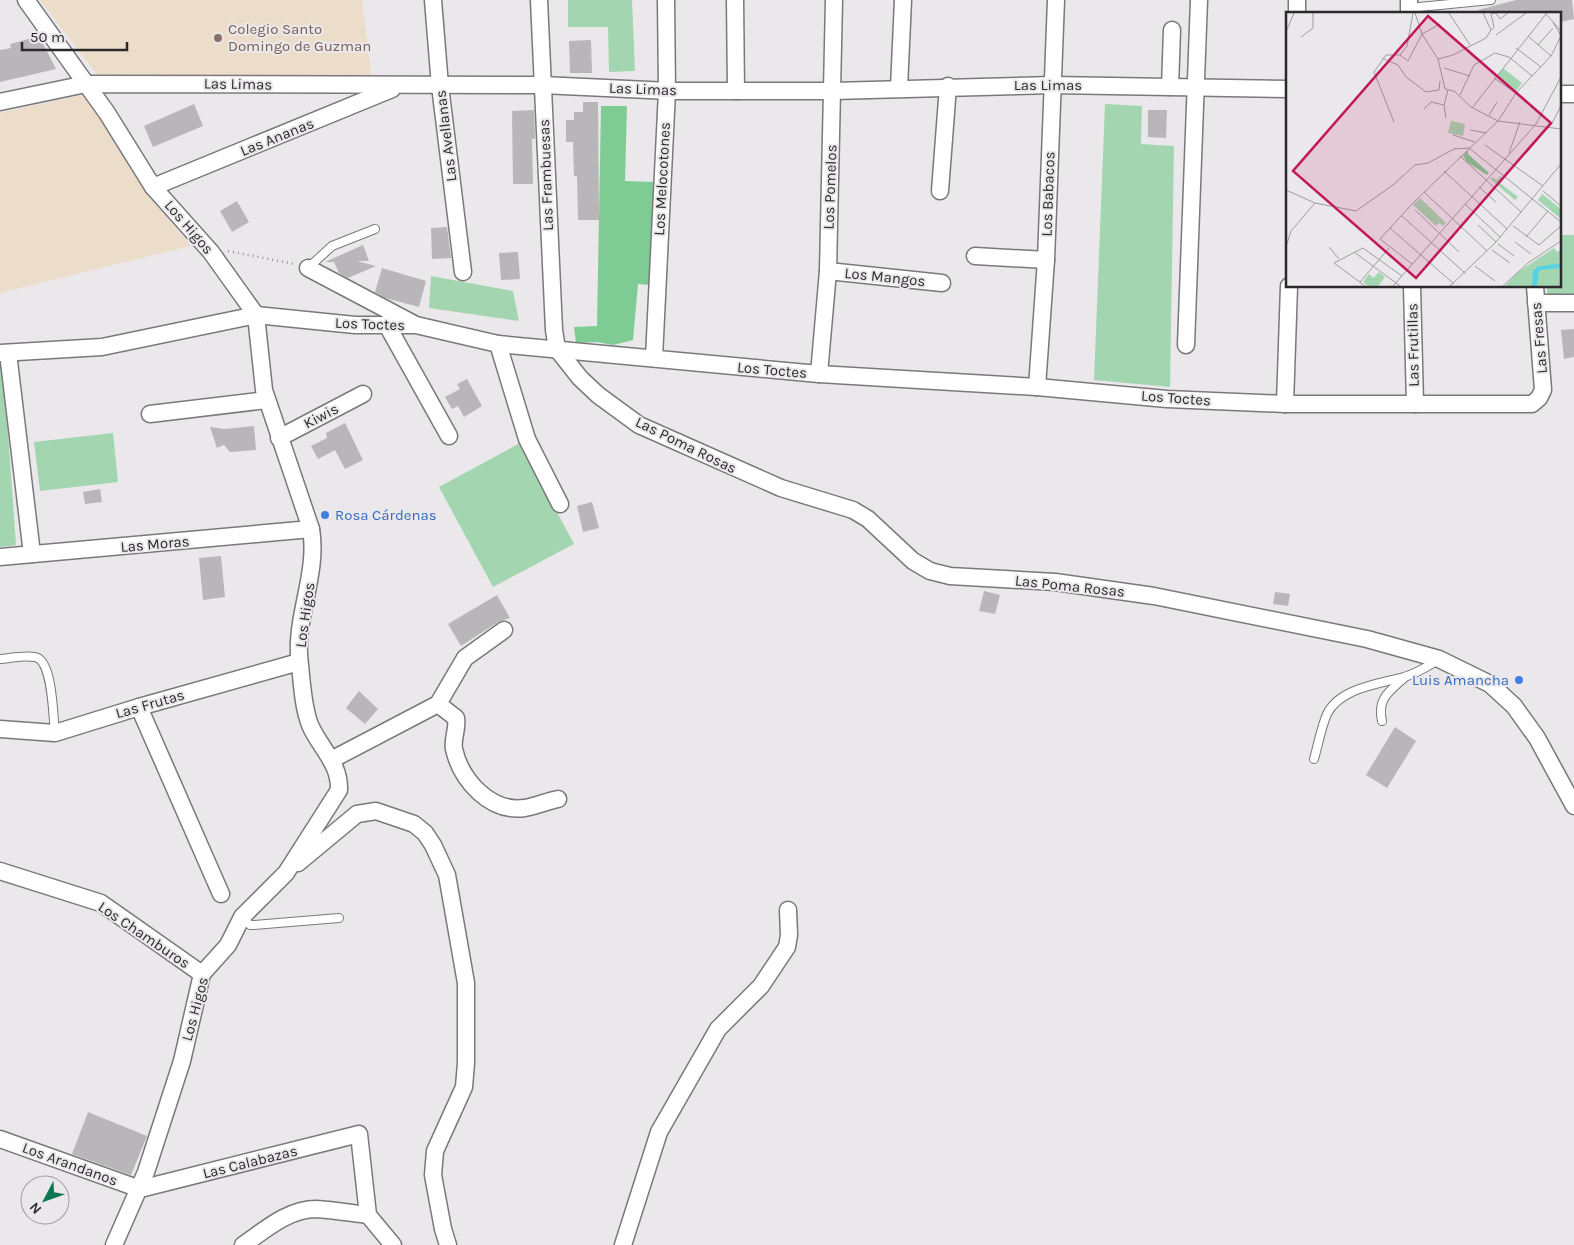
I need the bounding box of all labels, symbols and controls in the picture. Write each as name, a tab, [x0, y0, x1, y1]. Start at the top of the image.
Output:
inset map	[1286, 12, 1562, 288]
scale bar	[22, 20, 128, 52]
place label: Colegio Santo Domingo de Guzman	[228, 20, 371, 55]
text: 50 m	[30, 28, 65, 46]
marker: Colegio Santo Domingo de Guzman	[212, 32, 224, 44]
street label: Las Limas	[204, 74, 272, 94]
street label: Las Limas	[1014, 76, 1082, 94]
street label: Las Limas	[609, 79, 677, 99]
street label: Las Avellanas	[431, 89, 461, 183]
street label: Las Ananas	[238, 114, 316, 160]
street label: Las Frambuesas	[535, 119, 557, 231]
street label: Los Melocotones	[650, 122, 674, 236]
street label: Los Pomelos	[820, 144, 840, 230]
street label: Los Babacos	[1038, 151, 1058, 237]
street label: Los Higos	[161, 196, 217, 258]
street label: Los Mangos	[844, 264, 926, 290]
street label: Las Fresas	[1527, 301, 1551, 375]
street label: Las Frutillas	[1403, 303, 1423, 387]
street label: Los Toctes	[335, 314, 405, 334]
street label: Los Toctes	[736, 358, 808, 382]
street label: Los Toctes	[1140, 387, 1212, 409]
street label: Kiwis	[301, 399, 341, 433]
street label: Las Poma Rosas	[632, 413, 740, 477]
place label: Rosa Cárdenas	[335, 506, 437, 524]
marker: Rosa Cárdenas	[319, 509, 331, 521]
street label: Las Moras	[120, 532, 190, 556]
street label: Las Poma Rosas	[1014, 571, 1126, 601]
street label: Los Higos	[292, 581, 318, 649]
place label: Luis Amancha	[1412, 671, 1509, 689]
marker: Luis Amancha	[1513, 674, 1525, 686]
street label: Las Frutas	[113, 686, 187, 722]
street label: Los Chamburos	[95, 898, 193, 972]
street label: Los Higos	[178, 975, 212, 1043]
street label: Los Arandanos	[20, 1138, 120, 1190]
street label: Las Calabazas	[201, 1142, 299, 1182]
north arrow	[20, 1175, 70, 1225]
text: N	[26, 1199, 45, 1218]

